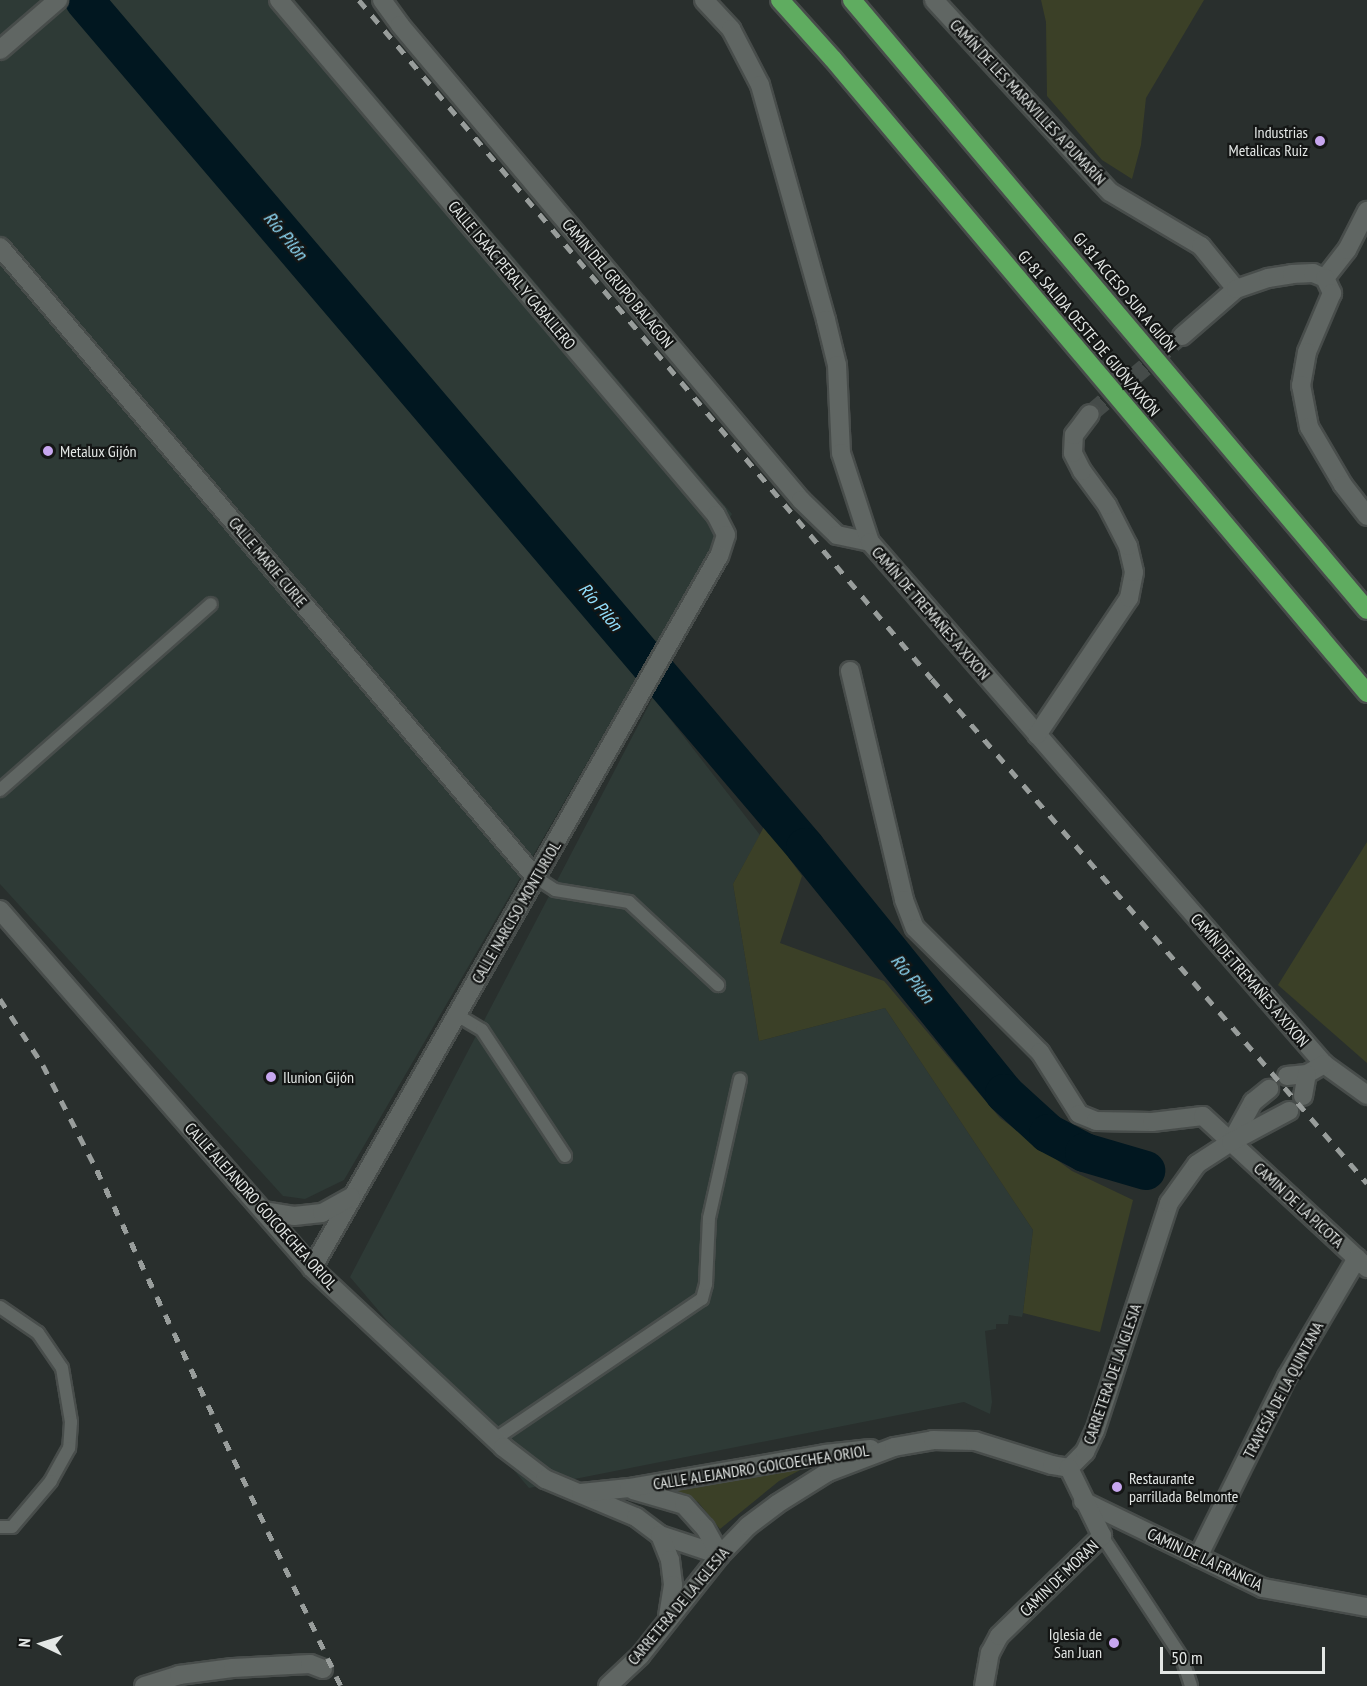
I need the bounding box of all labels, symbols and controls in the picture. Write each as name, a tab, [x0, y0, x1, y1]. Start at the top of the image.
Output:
street label: CAMÍN DE LES MARAVILLES A PUMARÍN	[946, 15, 1110, 189]
place label: Industrias Metalicas Ruiz	[1228, 122, 1308, 160]
marker: Industrias Metalicas Ruiz	[1313, 134, 1327, 148]
street label: CALLE ISAAC PERAL Y CABALLERO	[444, 196, 580, 354]
water label: Río Pilón	[259, 208, 311, 264]
street label: CAMIN DEL GRUPO BALAGON	[558, 214, 678, 352]
street label: GJ-81 ACCESO SUR A GIJÓN	[1069, 228, 1181, 356]
street label: GJ-81 SALIDA OESTE DE GIJÓN/XIXÓN	[1014, 246, 1164, 420]
place label: Metalux Gijón	[60, 441, 137, 461]
marker: Metalux Gijón	[41, 444, 55, 458]
street label: CALLE MARIE CURIE	[225, 513, 311, 611]
street label: CAMÍN DE TREMAÑES A XIXON	[867, 542, 995, 684]
water label: Río Pilón	[574, 579, 626, 635]
street label: CALLE NARCISO MONTURIOL	[467, 837, 565, 987]
street label: CAMÍN DE TREMAÑES A XIXON	[1186, 909, 1314, 1051]
water label: Río Pilón	[886, 950, 938, 1008]
place label: Ilunion Gijón	[283, 1067, 354, 1087]
marker: Ilunion Gijón	[264, 1070, 278, 1084]
street label: CALLE ALEJANDRO GOICOECHEA ORIOL	[180, 1118, 342, 1294]
street label: CAMIN DE LA PICOTA	[1250, 1158, 1348, 1252]
street label: CARRETERA DE LA IGLESIA	[1079, 1301, 1145, 1447]
street label: TRAVESÍA DE LA QUINTANA	[1239, 1318, 1327, 1462]
street label: CALLE ALEJANDRO GOICOECHEA ORIOL	[651, 1440, 871, 1494]
place label: Restaurante parrillada Belmonte	[1129, 1468, 1238, 1506]
marker: Restaurante parrillada Belmonte	[1110, 1480, 1124, 1494]
street label: CAMIN DE LA FRANCIA	[1144, 1524, 1266, 1594]
street label: CAMIN DE MORAN	[1016, 1536, 1102, 1620]
street label: CARRETERA DE LA IGLESIA	[623, 1543, 733, 1669]
north arrow	[12, 1614, 72, 1674]
place label: Iglesia de San Juan	[1049, 1624, 1102, 1662]
scale bar	[1163, 1635, 1328, 1673]
marker: Iglesia de San Juan	[1107, 1636, 1121, 1650]
text: N	[14, 1638, 34, 1648]
text: 50 m	[1171, 1646, 1203, 1669]

